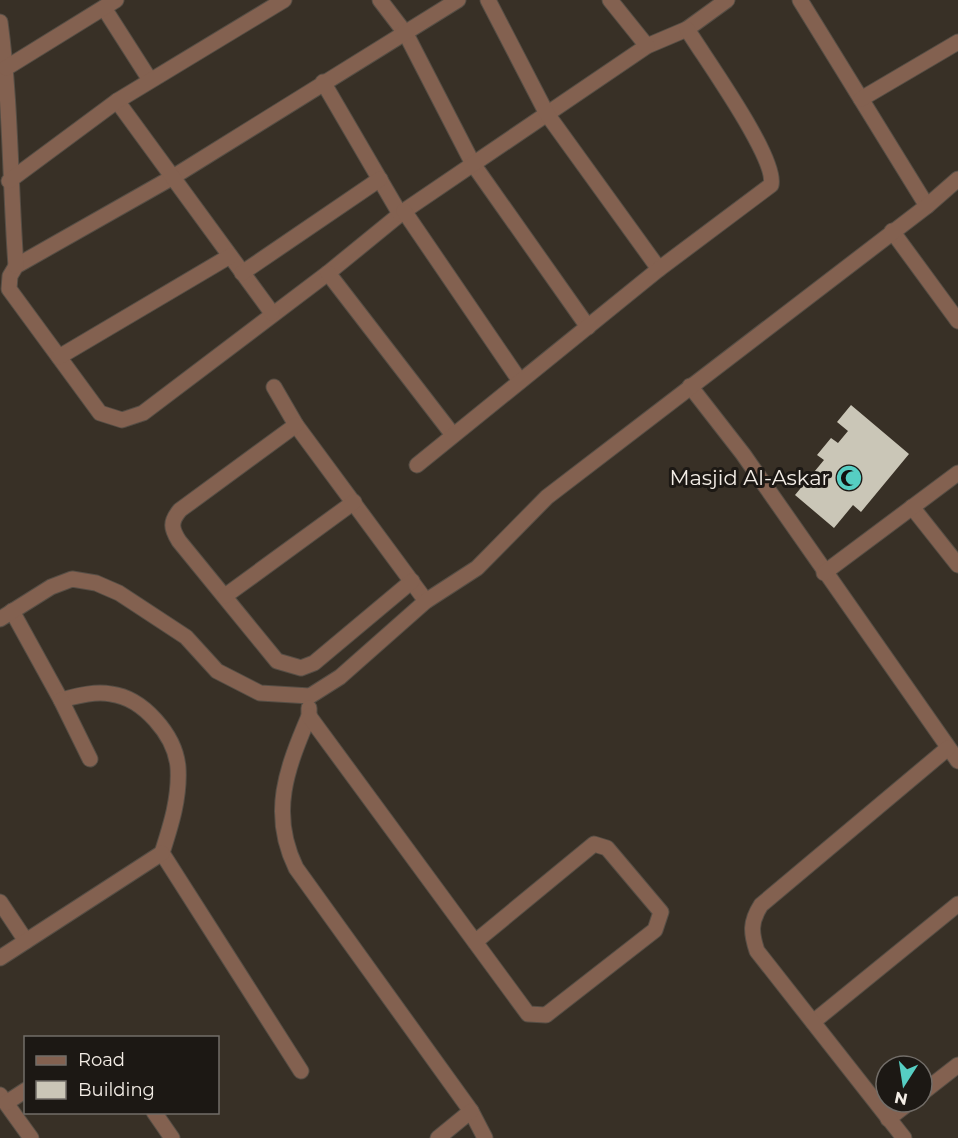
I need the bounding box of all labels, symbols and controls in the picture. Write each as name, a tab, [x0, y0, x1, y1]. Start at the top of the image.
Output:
mosque icon: Masjid Al-Askar	[834, 463, 864, 493]
place label: Masjid Al-Askar	[669, 465, 830, 490]
legend	[24, 1036, 219, 1114]
text: Road	[78, 1049, 125, 1071]
north arrow	[874, 1054, 934, 1114]
text: Building	[78, 1079, 155, 1101]
text: N	[893, 1088, 909, 1109]

